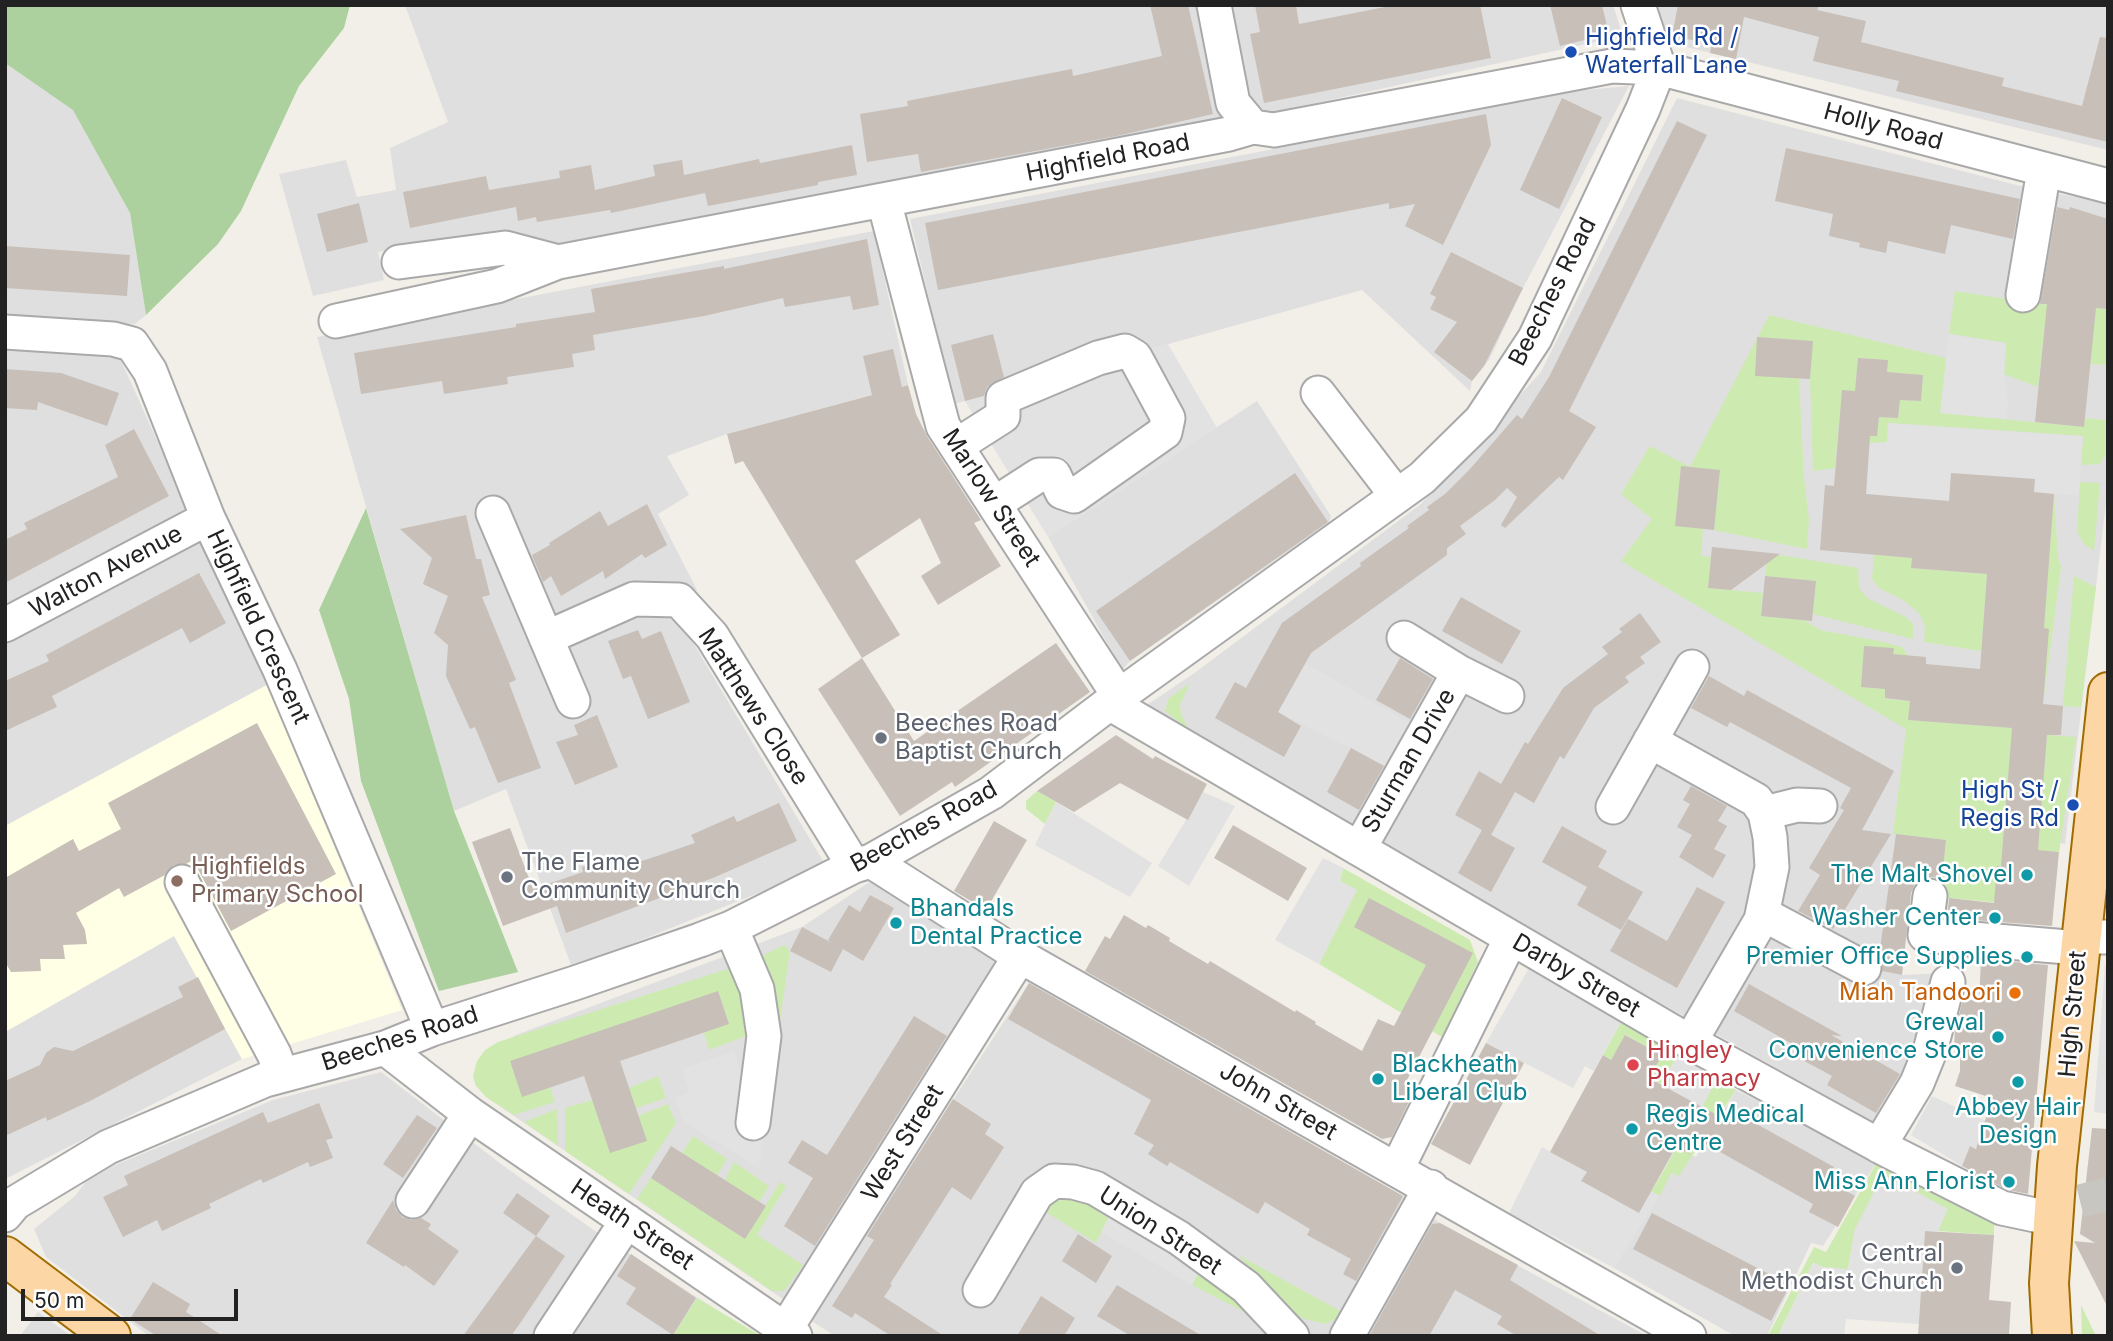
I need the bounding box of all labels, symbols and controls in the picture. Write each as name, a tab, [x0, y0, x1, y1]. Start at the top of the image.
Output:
place label: Highfield Rd / Waterfall Lane	[1585, 24, 1748, 80]
marker: Highfield Rd / Waterfall Lane	[1563, 44, 1579, 60]
street label: Holly Road	[1820, 97, 1946, 157]
street label: Highfield Road	[1024, 128, 1192, 188]
street label: Beeches Road	[1503, 213, 1603, 371]
street label: Marlow Street	[936, 424, 1046, 572]
street label: Walton Avenue	[24, 520, 188, 624]
street label: Highfield Crescent	[200, 525, 316, 729]
street label: Matthews Close	[692, 623, 814, 791]
street label: Sturman Drive	[1356, 684, 1462, 838]
place label: Beeches Road Baptist Church	[895, 710, 1062, 766]
marker: Beeches Road Baptist Church	[873, 730, 889, 746]
street label: Beeches Road	[846, 775, 1002, 879]
place label: High St / Regis Rd	[1960, 777, 2059, 833]
marker: High St / Regis Rd	[2065, 797, 2081, 813]
place label: The Flame Community Church	[521, 849, 740, 905]
place label: Highfields Primary School	[191, 853, 364, 909]
place label: The Malt Shovel	[1830, 861, 2013, 889]
marker: The Malt Shovel	[2019, 867, 2035, 883]
marker: The Flame Community Church	[499, 869, 515, 885]
marker: Highfields Primary School	[169, 873, 185, 889]
place label: Bhandals Dental Practice	[910, 895, 1082, 951]
place label: Washer Center	[1812, 904, 1981, 932]
marker: Washer Center	[1987, 910, 2003, 926]
marker: Bhandals Dental Practice	[888, 915, 904, 931]
street label: Darby Street	[1507, 928, 1645, 1024]
place label: Premier Office Supplies	[1746, 943, 2013, 971]
marker: Premier Office Supplies	[2019, 949, 2035, 965]
street label: High Street	[2053, 949, 2093, 1079]
place label: Miah Tandoori	[1839, 979, 2001, 1007]
marker: Miah Tandoori	[2007, 985, 2023, 1001]
street label: Beeches Road	[318, 1000, 482, 1078]
place label: Grewal Convenience Store	[1769, 1009, 1984, 1065]
marker: Grewal Convenience Store	[1990, 1029, 2006, 1045]
place label: Hingley Pharmacy	[1647, 1037, 1761, 1093]
place label: Blackheath Liberal Club	[1392, 1051, 1527, 1107]
street label: John Street	[1214, 1057, 1342, 1147]
marker: Hingley Pharmacy	[1625, 1057, 1641, 1073]
marker: Blackheath Liberal Club	[1370, 1071, 1386, 1087]
marker: Abbey Hair Design	[2010, 1074, 2026, 1090]
street label: West Street	[856, 1080, 950, 1206]
place label: Abbey Hair Design	[1955, 1094, 2081, 1150]
place label: Regis Medical Centre	[1646, 1101, 1804, 1157]
marker: Regis Medical Centre	[1624, 1121, 1640, 1137]
place label: Miss Ann Florist	[1814, 1168, 1995, 1196]
street label: Heath Street	[565, 1173, 699, 1277]
marker: Miss Ann Florist	[2001, 1174, 2017, 1190]
street label: Union Street	[1093, 1181, 1227, 1281]
place label: Central Methodist Church	[1741, 1240, 1943, 1296]
marker: Central Methodist Church	[1949, 1260, 1965, 1276]
scale bar	[24, 1274, 242, 1318]
text: 50 m	[34, 1288, 84, 1313]

